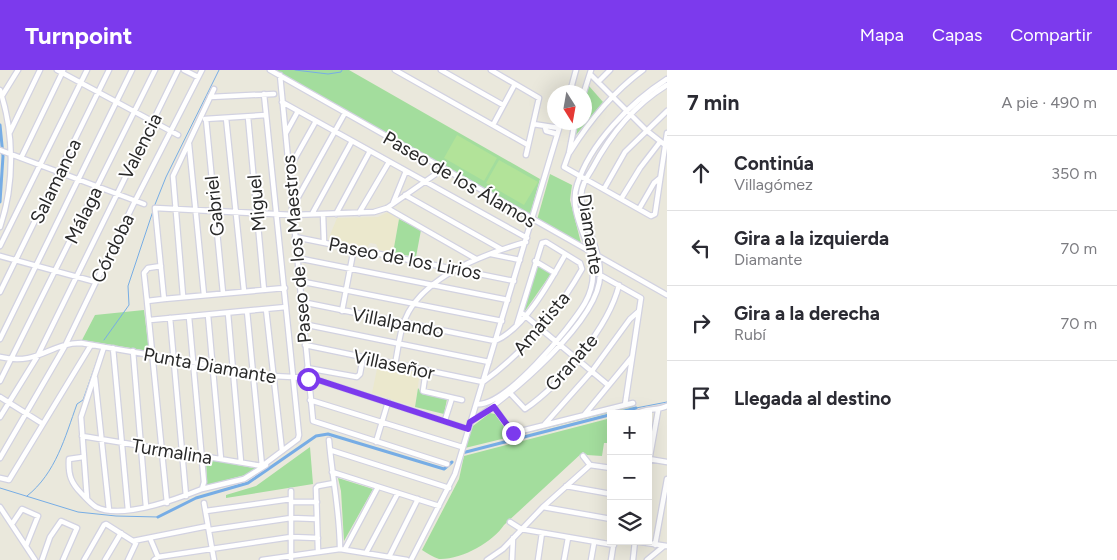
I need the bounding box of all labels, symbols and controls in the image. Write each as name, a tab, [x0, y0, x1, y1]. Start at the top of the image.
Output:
text: Turnpoint	[25, 21, 132, 50]
text: Mapa	[860, 24, 904, 46]
text: Capas	[932, 24, 982, 46]
text: Compartir	[1010, 24, 1092, 46]
north arrow	[547, 85, 592, 130]
text: 7 min	[687, 90, 739, 115]
text: A pie · 490 m	[1002, 93, 1097, 112]
street label: Valencia	[114, 109, 167, 183]
street label: Paseo de los Álamos	[379, 126, 541, 233]
street label: Salamanca	[25, 135, 86, 227]
text: Continúa	[734, 152, 814, 175]
street label: Paseo de los Maestros	[277, 154, 316, 344]
icon: ahead	[687, 159, 715, 187]
text: 350 m	[1051, 164, 1097, 183]
street label: Miguel	[243, 174, 270, 232]
street label: Gabriel	[200, 175, 229, 237]
text: Villagómez	[734, 175, 813, 194]
street label: Málaga	[60, 183, 107, 247]
street label: Diamante	[573, 192, 608, 276]
street label: Córdoba	[86, 210, 139, 287]
text: Gira a la izquierda	[734, 227, 889, 250]
street label: Paseo de los Lirios	[326, 232, 484, 285]
icon: left	[687, 234, 715, 262]
text: 70 m	[1061, 239, 1097, 258]
text: Diamante	[734, 250, 802, 269]
street label: Amatista	[508, 287, 575, 360]
street label: Villalpando	[350, 302, 446, 343]
text: Gira a la derecha	[734, 302, 880, 325]
icon: right	[687, 309, 715, 337]
text: 70 m	[1061, 314, 1097, 333]
text: Rubí	[734, 325, 766, 344]
street label: Granate	[540, 329, 602, 396]
street label: Punta Diamante	[142, 342, 278, 389]
street label: Villaseñor	[351, 345, 437, 384]
route start	[297, 368, 320, 391]
icon: arrive	[687, 384, 715, 412]
text: Llegada al destino	[734, 387, 891, 410]
map controls	[607, 410, 652, 545]
button: +	[607, 410, 652, 455]
route end	[502, 422, 525, 445]
street label: Turmalina	[130, 434, 214, 469]
button: −	[607, 455, 652, 500]
button: layers	[607, 500, 652, 545]

